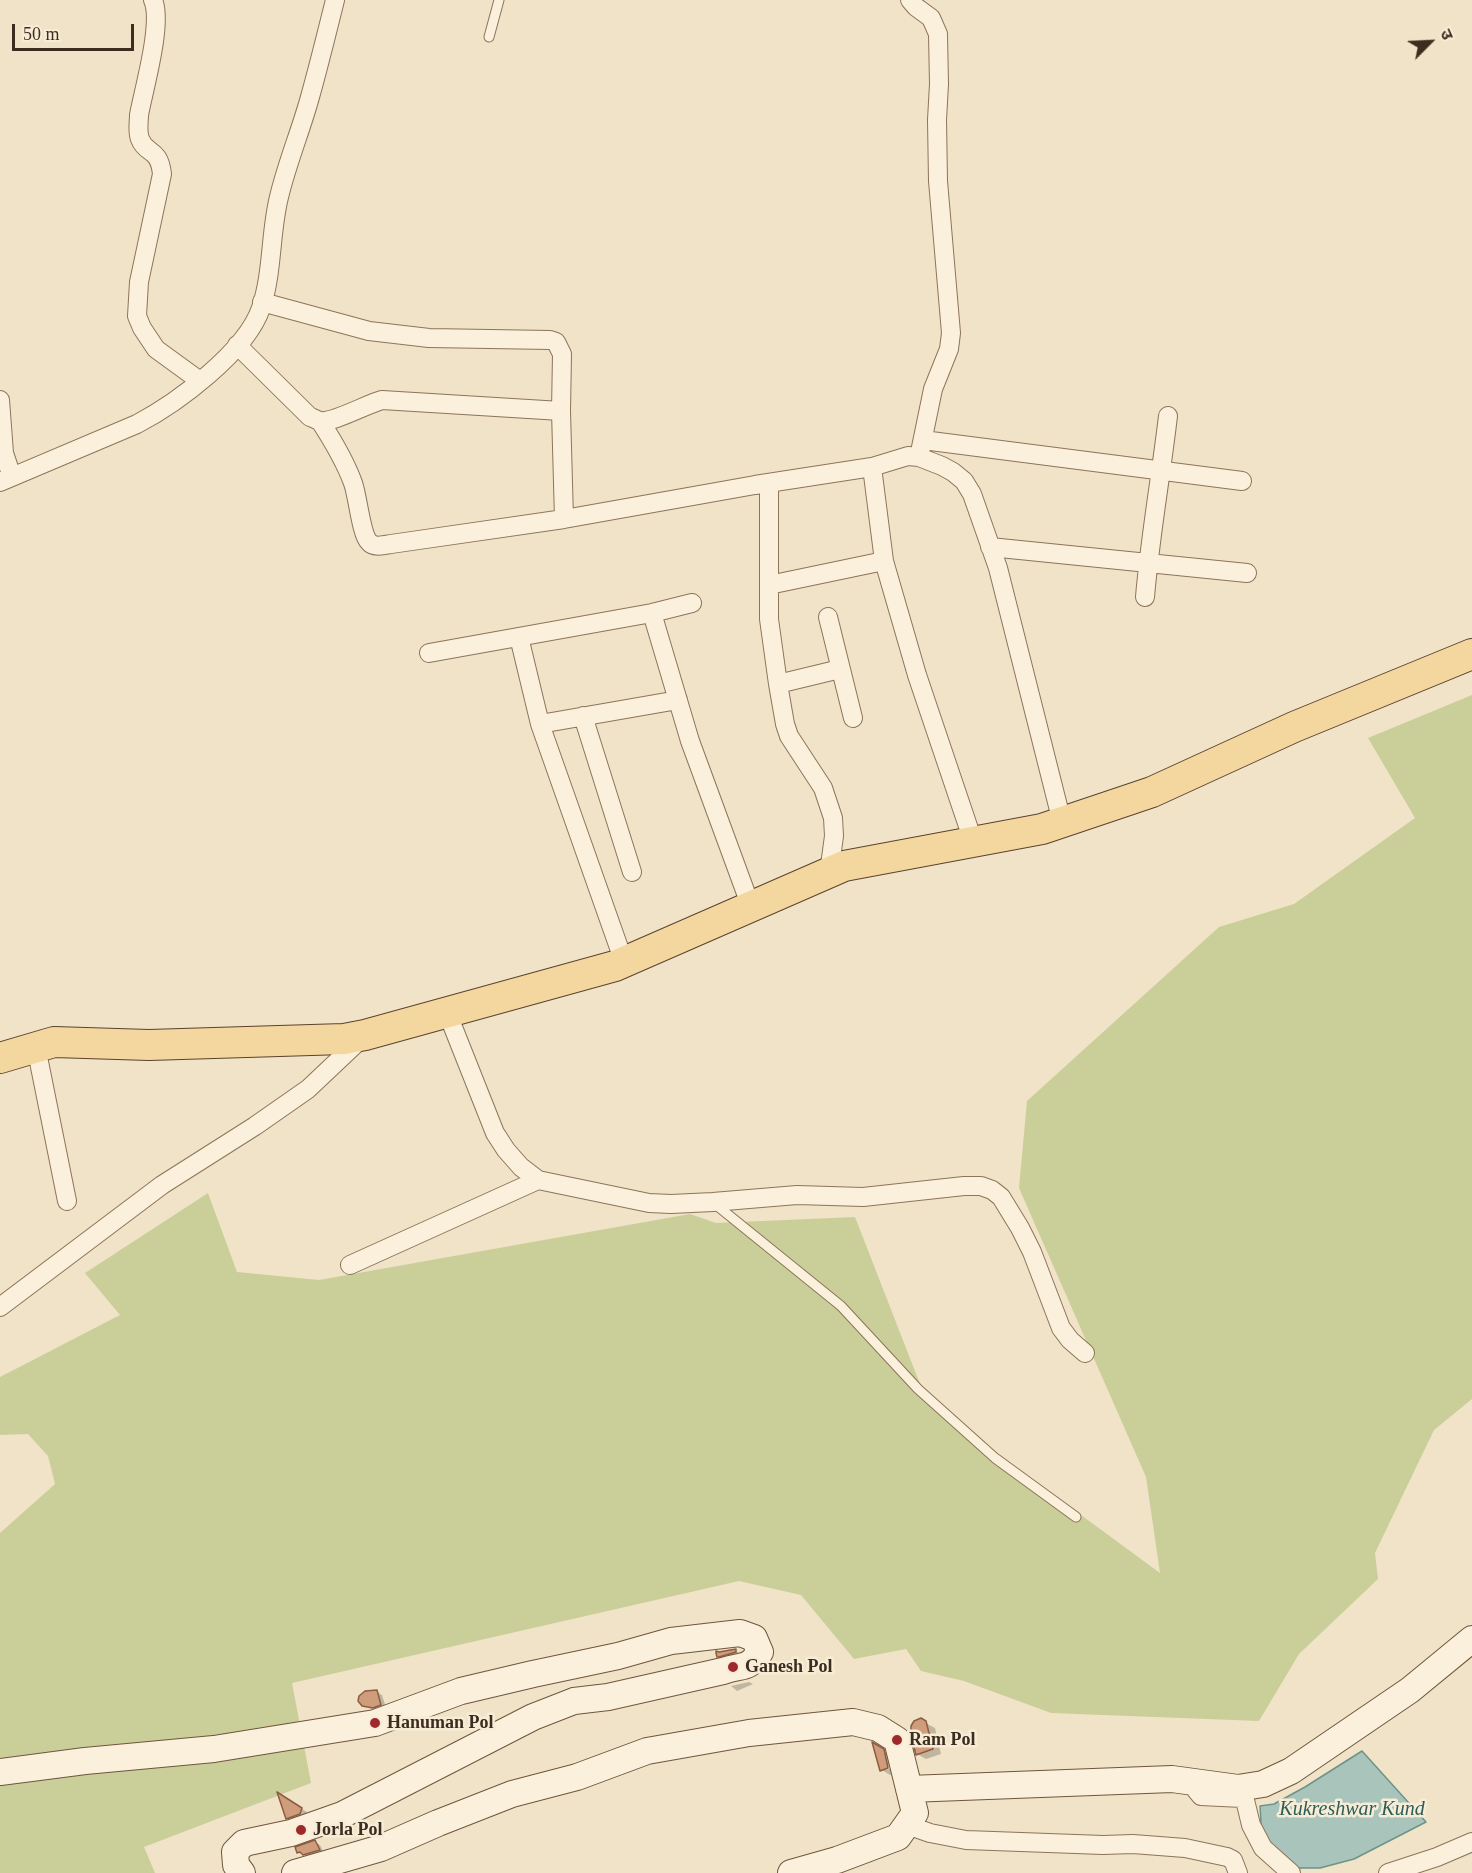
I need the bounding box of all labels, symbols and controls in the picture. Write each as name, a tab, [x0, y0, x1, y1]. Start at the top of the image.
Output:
scale bar	[15, 12, 136, 50]
north arrow	[1400, 12, 1460, 72]
text: 50 m	[23, 24, 60, 44]
text: उ	[1437, 27, 1457, 42]
place label: Ganesh Pol	[745, 1656, 833, 1678]
marker: Ganesh Pol	[726, 1660, 740, 1674]
place label: Hanuman Pol	[387, 1712, 494, 1734]
marker: Hanuman Pol	[368, 1716, 382, 1730]
place label: Ram Pol	[909, 1729, 975, 1751]
marker: Ram Pol	[890, 1733, 904, 1747]
water label: Kukreshwar Kund	[1279, 1798, 1425, 1822]
place label: Jorla Pol	[313, 1819, 382, 1841]
marker: Jorla Pol	[294, 1823, 308, 1837]

